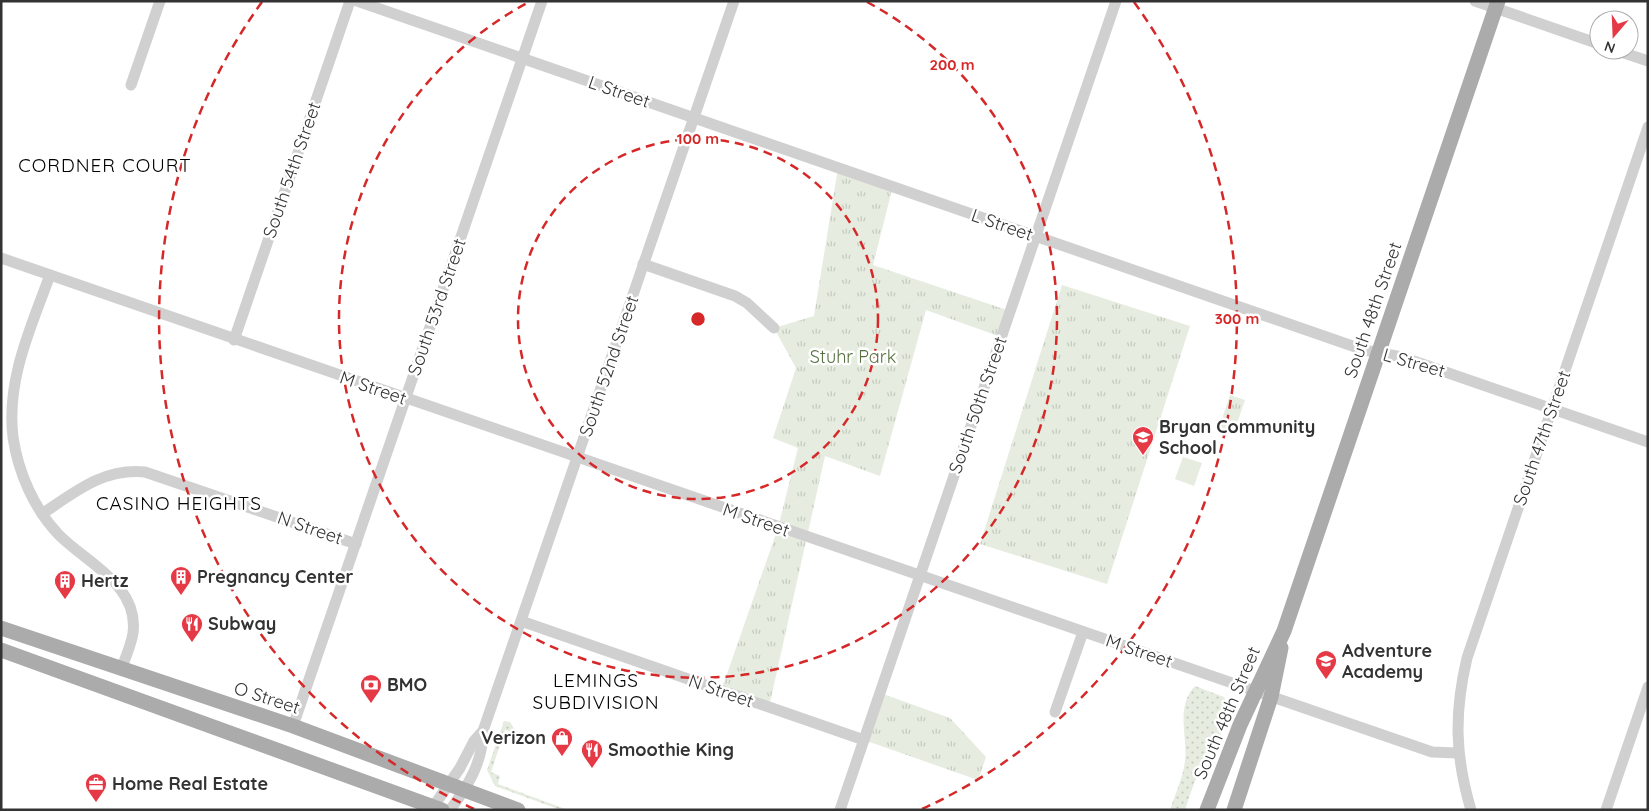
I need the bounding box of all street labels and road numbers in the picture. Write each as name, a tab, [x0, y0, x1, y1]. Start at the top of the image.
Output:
street label: L Street	[585, 70, 653, 113]
street label: South 54th Street	[258, 99, 326, 241]
street label: L Street	[968, 203, 1036, 246]
street label: South 53rd Street	[402, 235, 471, 378]
street label: South 48th Street	[1339, 239, 1407, 381]
street label: South 52nd Street	[574, 292, 643, 439]
street label: South 50th Street	[943, 333, 1012, 476]
street label: L Street	[1380, 343, 1448, 382]
street label: M Street	[337, 365, 410, 410]
street label: South 47th Street	[1508, 367, 1575, 508]
street label: M Street	[720, 497, 793, 542]
street label: N Street	[275, 506, 346, 549]
street label: M Street	[1103, 628, 1176, 673]
street label: South 48th Street	[1188, 643, 1265, 783]
street label: N Street	[686, 669, 757, 712]
street label: O Street	[231, 676, 303, 719]

